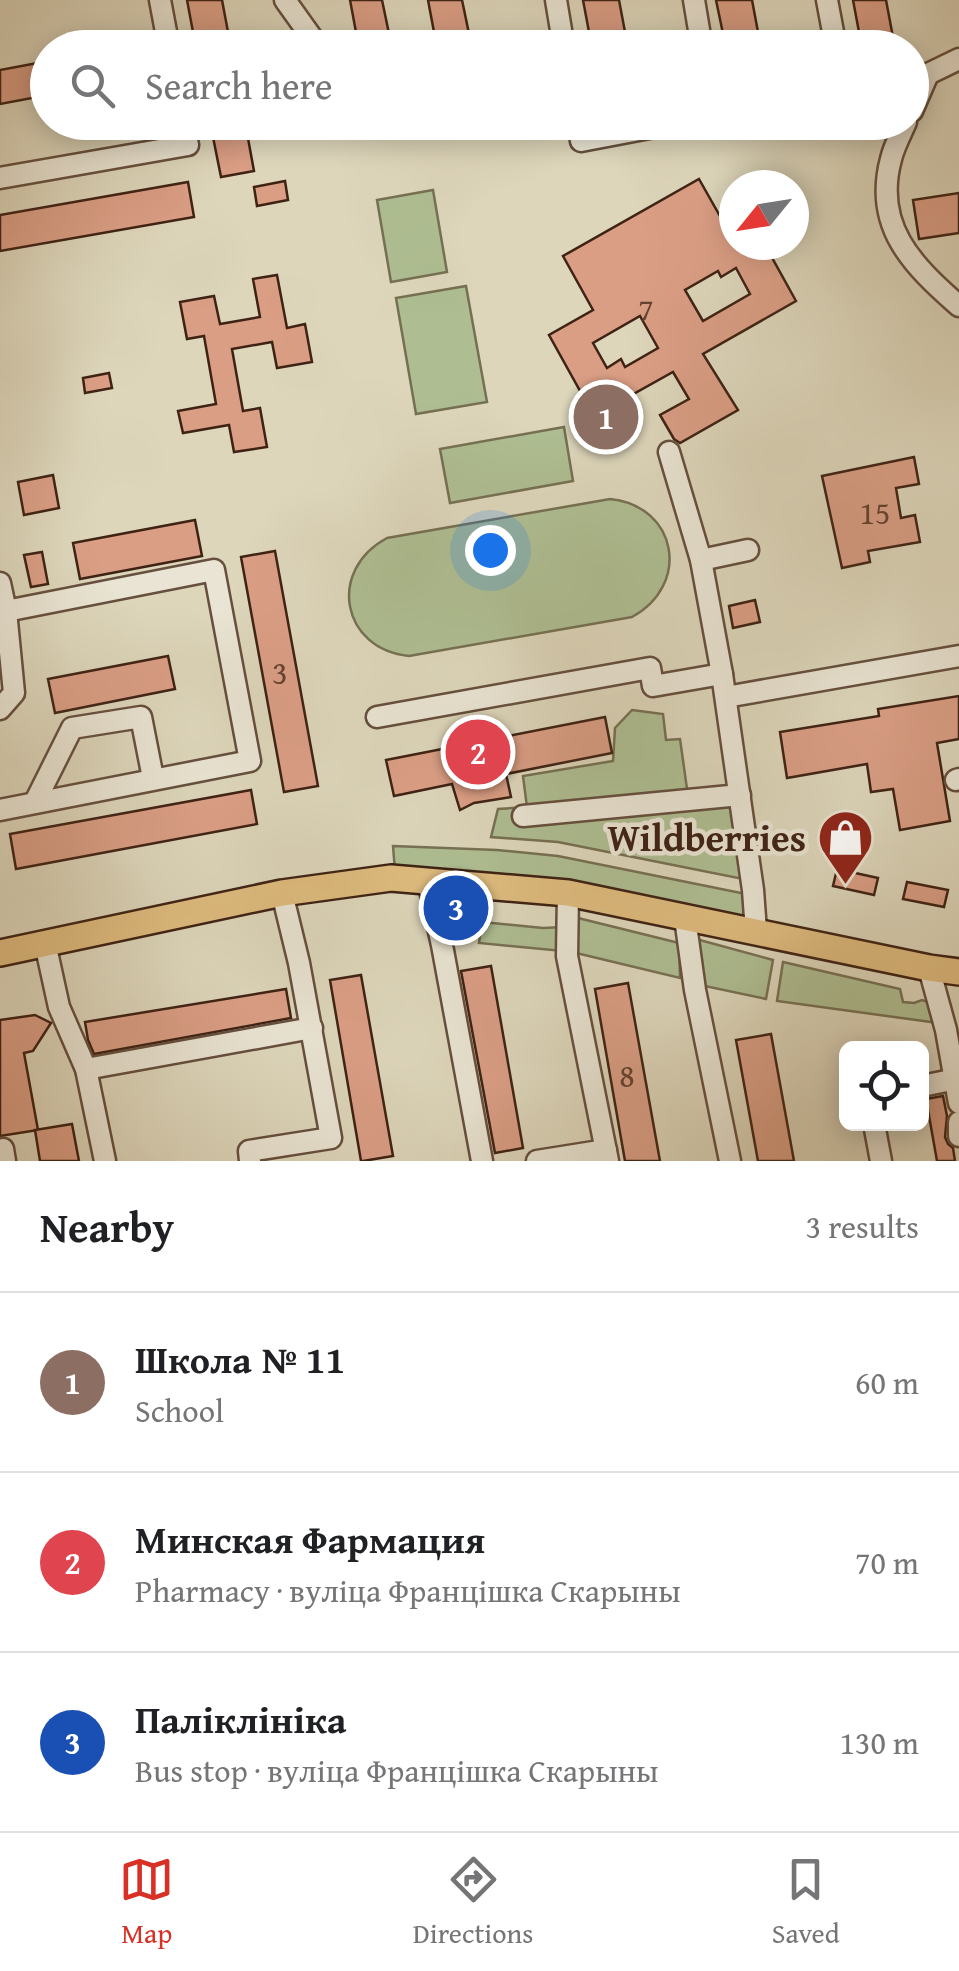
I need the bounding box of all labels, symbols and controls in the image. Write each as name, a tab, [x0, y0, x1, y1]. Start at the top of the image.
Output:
search box	[30, 30, 929, 140]
text: Search here	[145, 57, 333, 113]
icon: search	[65, 58, 120, 113]
north arrow	[719, 170, 809, 260]
house number: 7	[638, 286, 654, 333]
pin: 1	[574, 380, 638, 454]
house number: 15	[860, 489, 890, 536]
your location	[465, 525, 516, 576]
house number: 3	[272, 649, 288, 696]
pin: 2	[446, 714, 510, 790]
shop icon: Wildberries	[815, 807, 875, 886]
place label: Wildberries	[607, 809, 806, 865]
pin: 3	[424, 870, 488, 946]
map controls	[839, 1041, 929, 1131]
button: locate	[839, 1041, 929, 1131]
house number: 8	[619, 1052, 635, 1099]
text: Nearby	[40, 1196, 174, 1257]
text: 3 results	[806, 1203, 919, 1250]
text: Школа № 11	[135, 1331, 345, 1387]
text: 1	[64, 1359, 81, 1406]
text: 60 m	[855, 1359, 919, 1406]
text: School	[135, 1387, 224, 1434]
text: Минская Фармация	[135, 1511, 485, 1567]
text: 2	[64, 1539, 81, 1586]
text: 70 m	[855, 1539, 919, 1586]
text: Pharmacy · вуліца Францішка Скарыны	[135, 1567, 681, 1614]
text: Паліклініка	[135, 1691, 346, 1747]
text: 3	[64, 1719, 81, 1766]
text: 130 m	[840, 1719, 919, 1766]
text: Bus stop · вуліца Францішка Скарыны	[135, 1747, 659, 1794]
tab: Map	[119, 1852, 174, 1953]
tab: Directions	[413, 1852, 533, 1953]
tab: Saved	[772, 1852, 840, 1953]

